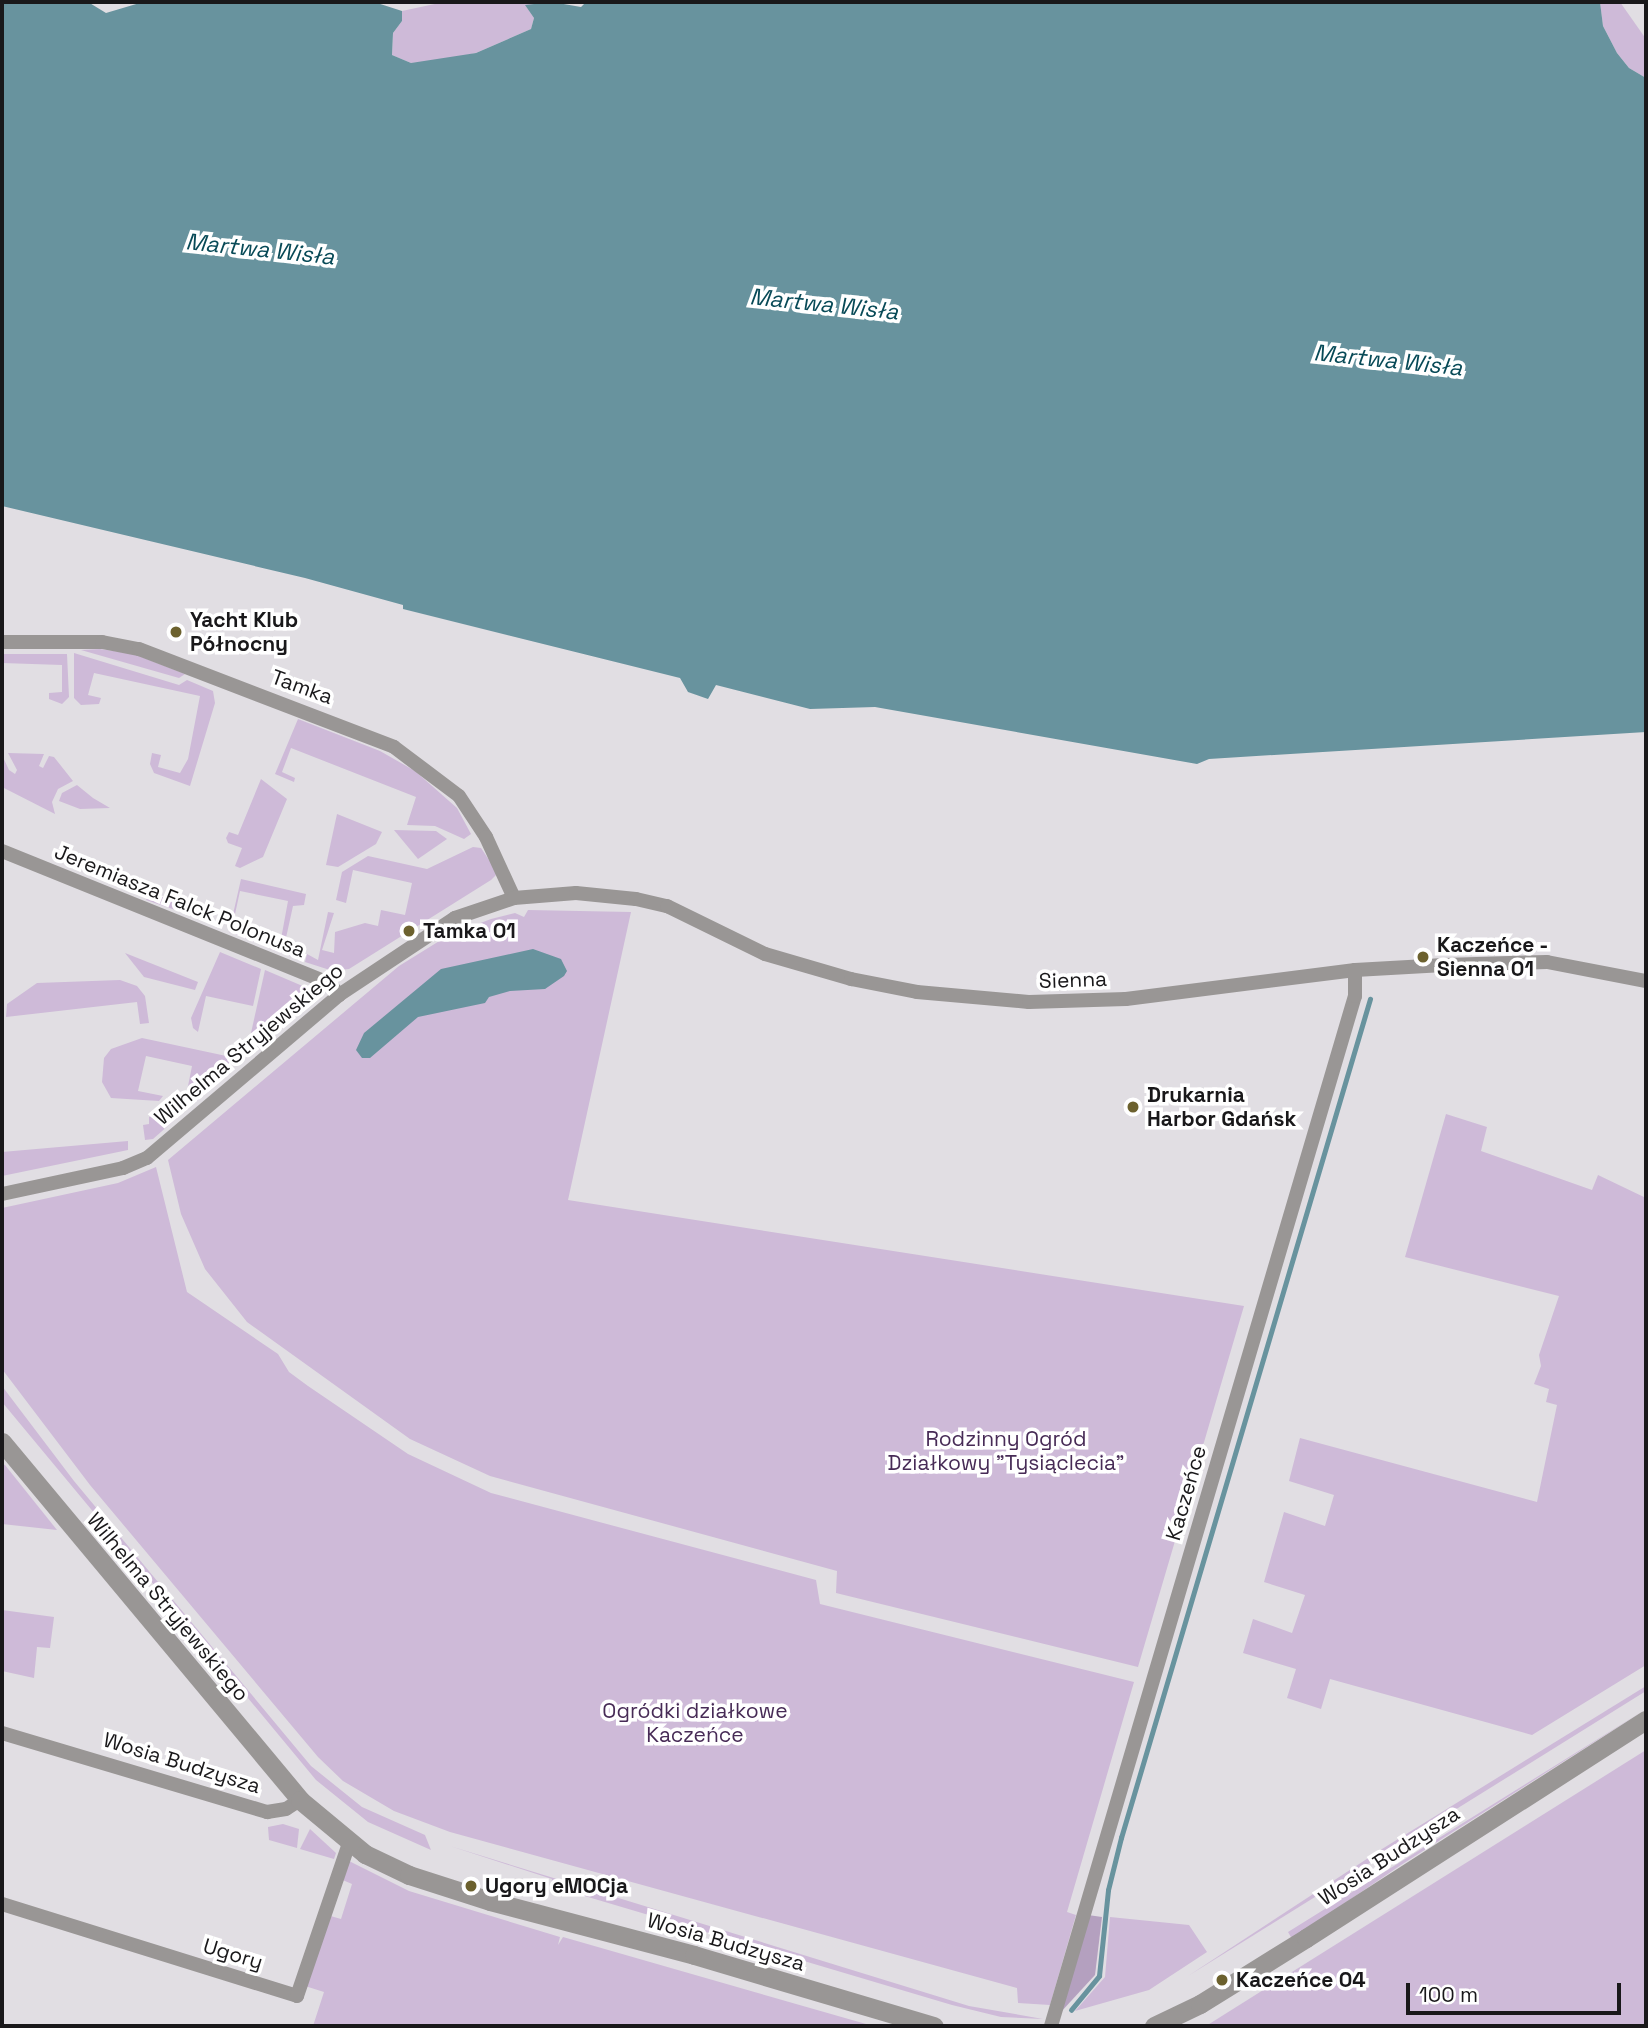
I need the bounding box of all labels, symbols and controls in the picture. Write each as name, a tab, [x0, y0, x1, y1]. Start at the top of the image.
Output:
water label: Martwa Wisła	[184, 227, 336, 271]
water label: Martwa Wisła	[748, 282, 900, 326]
water label: Martwa Wisła	[1312, 338, 1464, 382]
place label: Yacht Klub Północny	[190, 607, 298, 657]
marker: Yacht Klub Północny	[168, 624, 184, 640]
street label: Tamka	[268, 664, 336, 710]
street label: Jeremiasza Falck Polonusa	[51, 839, 309, 963]
place label: Tamka 01	[423, 918, 516, 944]
marker: Tamka 01	[401, 923, 417, 939]
place label: Kaczeńce - Sienna 01	[1437, 932, 1549, 982]
marker: Kaczeńce - Sienna 01	[1415, 949, 1431, 965]
street label: Wilhelma Stryjewskiego	[150, 958, 348, 1130]
street label: Sienna	[1038, 966, 1108, 994]
place label: Drukarnia Harbor Gdańsk	[1147, 1082, 1296, 1132]
marker: Drukarnia Harbor Gdańsk	[1125, 1099, 1141, 1115]
park label: Rodzinny Ogród Działkowy "Tysiąclecia"	[887, 1426, 1125, 1476]
street label: Kaczeńce	[1160, 1443, 1212, 1543]
street label: Wilhelma Stryjewskiego	[82, 1508, 254, 1706]
park label: Ogródki działkowe Kaczeńce	[602, 1698, 788, 1748]
street label: Wosia Budzysza	[100, 1727, 264, 1799]
street label: Wosia Budzysza	[1314, 1801, 1464, 1911]
place label: Ugory eMOCja	[485, 1873, 628, 1899]
marker: Ugory eMOCja	[463, 1878, 479, 1894]
street label: Wosia Budzysza	[644, 1907, 808, 1977]
street label: Ugory	[200, 1933, 266, 1975]
place label: Kaczeńce 04	[1236, 1967, 1366, 1993]
scale bar	[1410, 1968, 1625, 2012]
marker: Kaczeńce 04	[1214, 1972, 1230, 1988]
text: 100 m	[1419, 1981, 1478, 2008]

